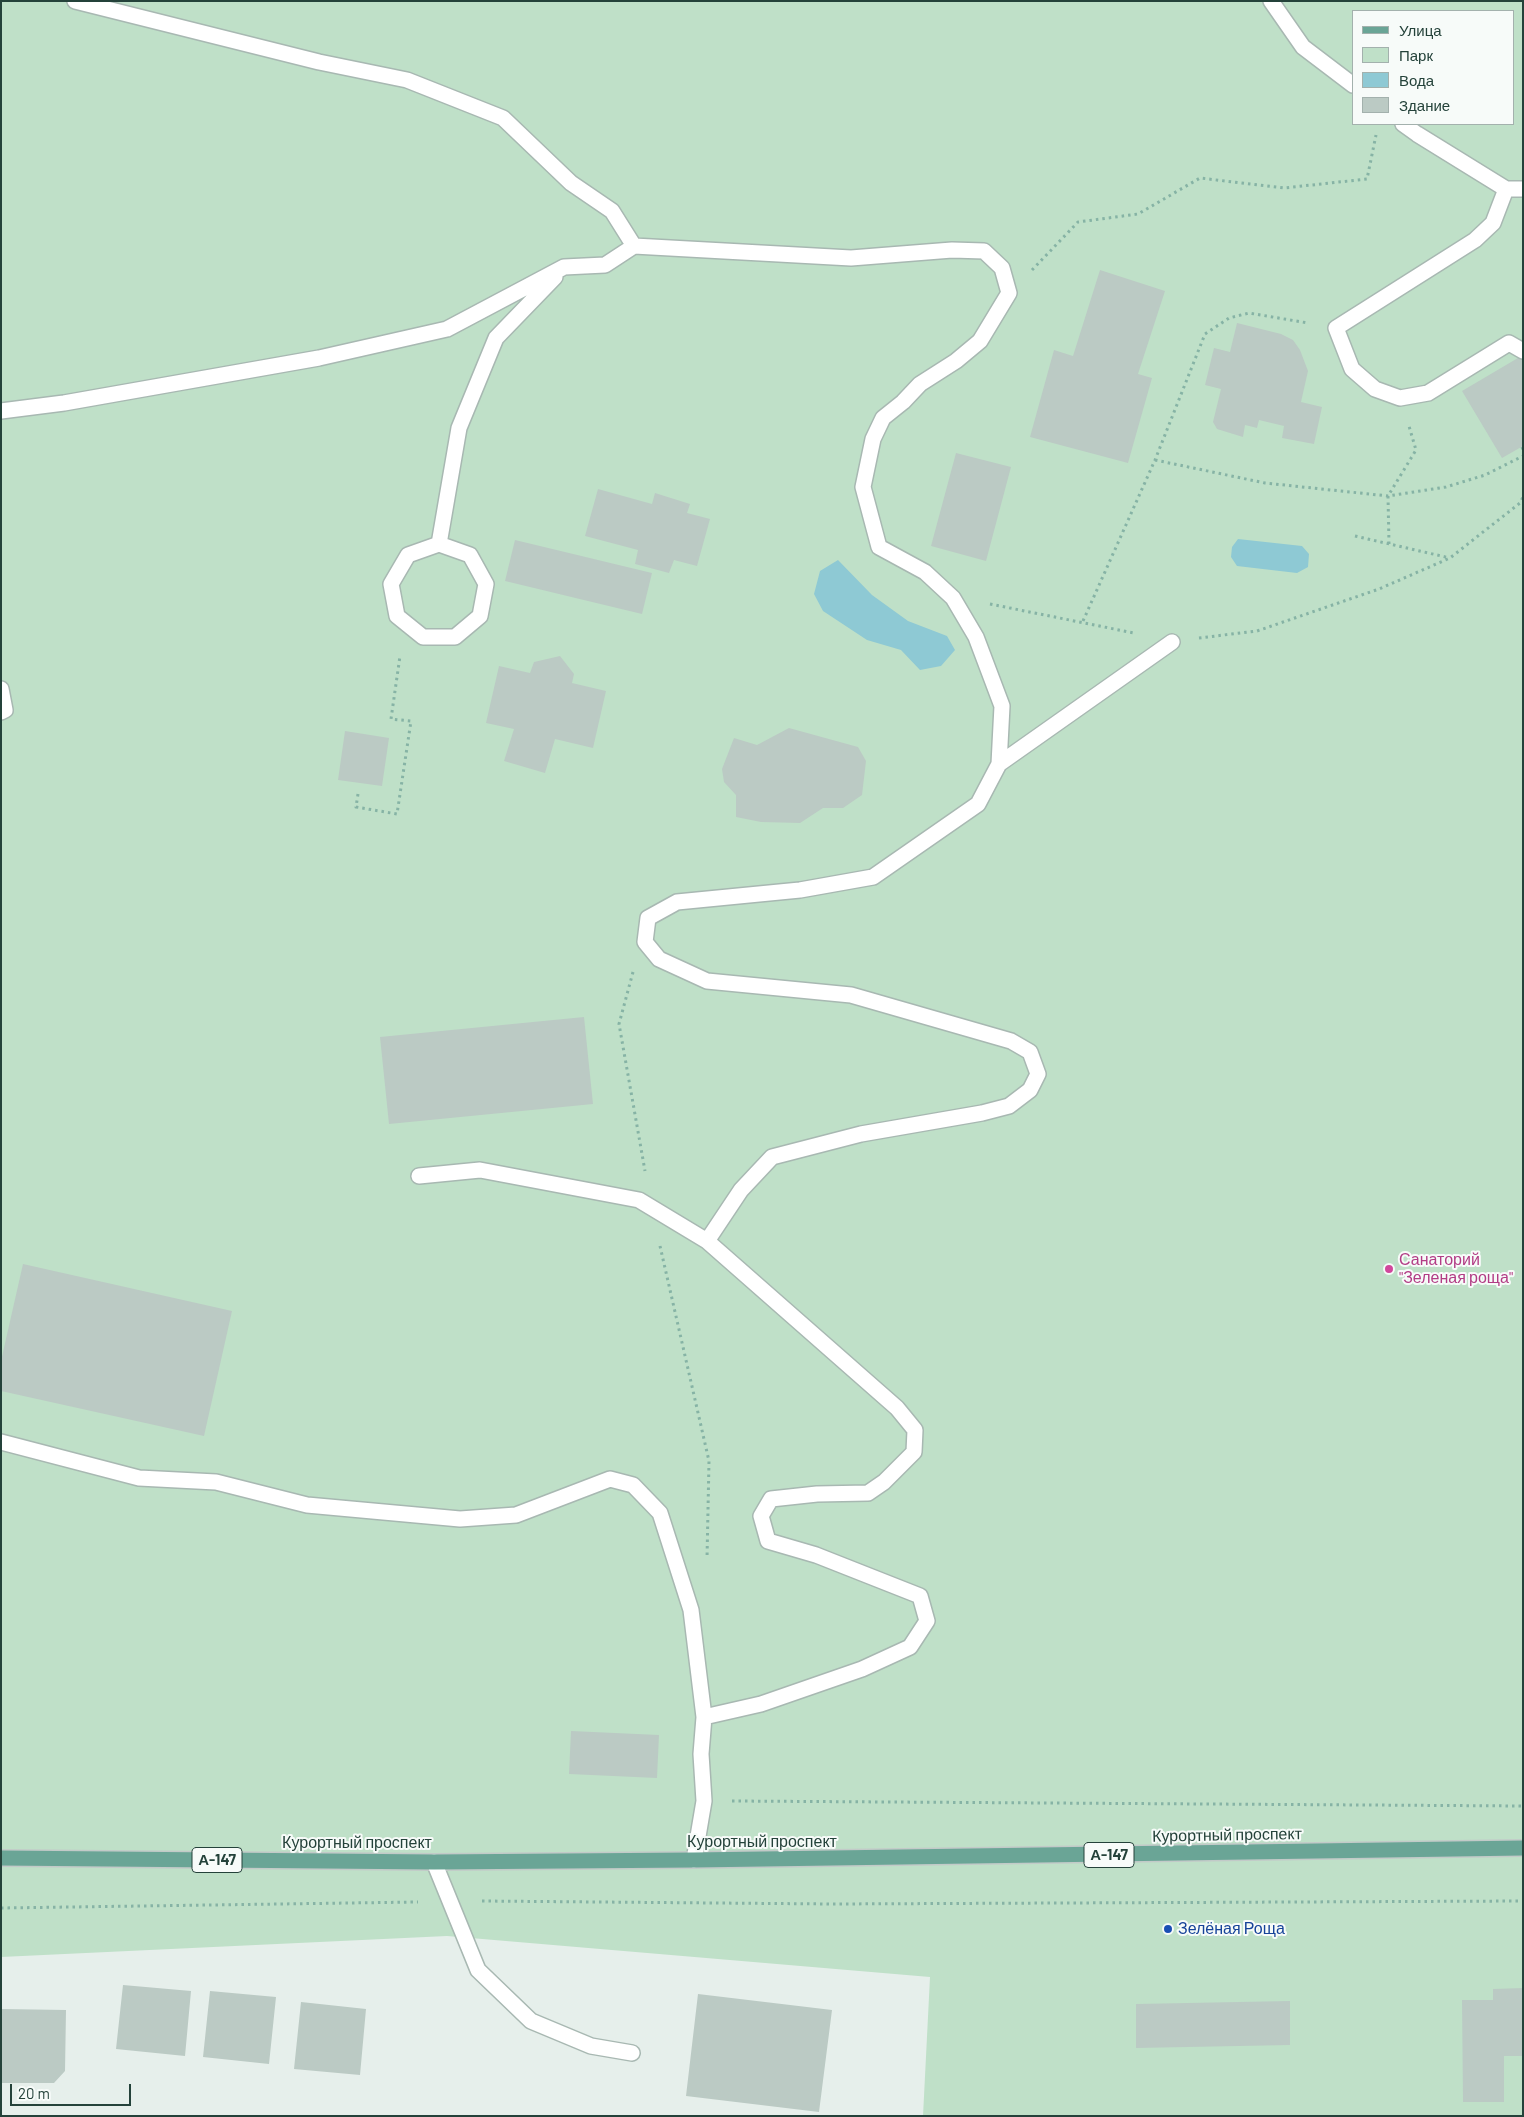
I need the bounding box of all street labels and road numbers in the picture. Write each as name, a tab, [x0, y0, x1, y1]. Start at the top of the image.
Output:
street label: Курортный проспект	[1152, 1824, 1302, 1846]
street label: Курортный проспект	[687, 1832, 837, 1852]
street label: Курортный проспект	[282, 1833, 432, 1853]
road number: А-147	[1084, 1842, 1134, 1868]
road number: А-147	[192, 1848, 242, 1872]

